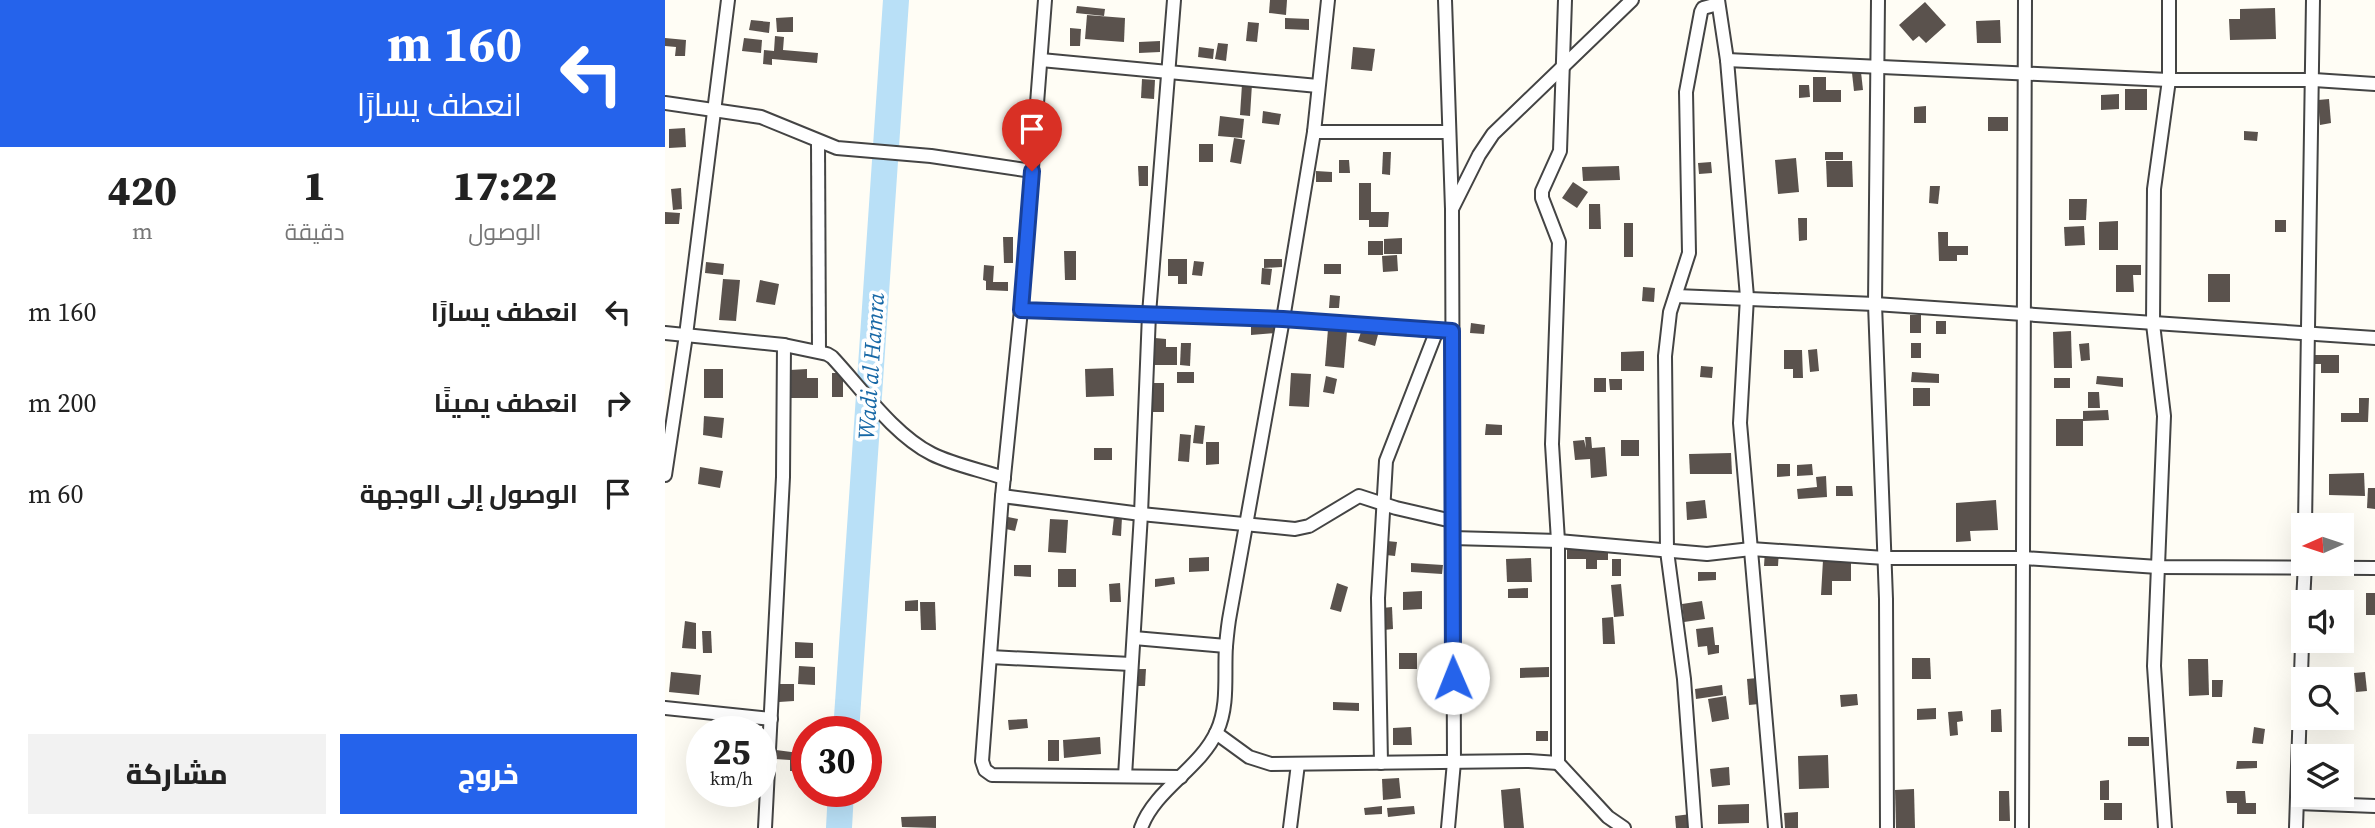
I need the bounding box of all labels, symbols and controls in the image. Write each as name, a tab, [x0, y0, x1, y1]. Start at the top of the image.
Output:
text: 160 m	[387, 10, 522, 77]
icon: left	[546, 28, 637, 119]
text: انعطف يسارًا	[357, 83, 522, 127]
pin	[1002, 99, 1062, 171]
icon: arrive	[1013, 110, 1051, 148]
text: 1	[303, 156, 326, 214]
text: 17:22	[452, 156, 557, 214]
text: 420	[108, 161, 177, 219]
text: m	[132, 215, 153, 247]
text: دقيقة	[285, 216, 345, 248]
text: الوصول	[468, 216, 541, 248]
water label: Wadi al Hamra	[850, 291, 892, 441]
icon: left	[599, 293, 637, 331]
text: 160 m	[28, 294, 97, 330]
text: انعطف يسارًا	[431, 294, 578, 330]
icon: right	[599, 384, 637, 422]
text: 200 m	[28, 385, 97, 421]
text: انعطف يمينًا	[434, 385, 578, 421]
icon: arrive	[599, 475, 637, 513]
text: 60 m	[28, 476, 84, 512]
text: الوصول إلى الوجهة	[360, 476, 578, 512]
north arrow	[2291, 513, 2354, 576]
map controls	[2291, 513, 2354, 807]
button: sound	[2291, 590, 2354, 653]
position arrow	[1416, 641, 1490, 715]
button: search	[2291, 667, 2354, 730]
speed limit sign: 30	[791, 716, 882, 807]
text: 25	[713, 728, 750, 776]
button: مشاركة	[28, 734, 326, 814]
button: خروج	[340, 734, 637, 814]
button: layers	[2291, 744, 2354, 807]
text: km/h	[710, 766, 753, 791]

